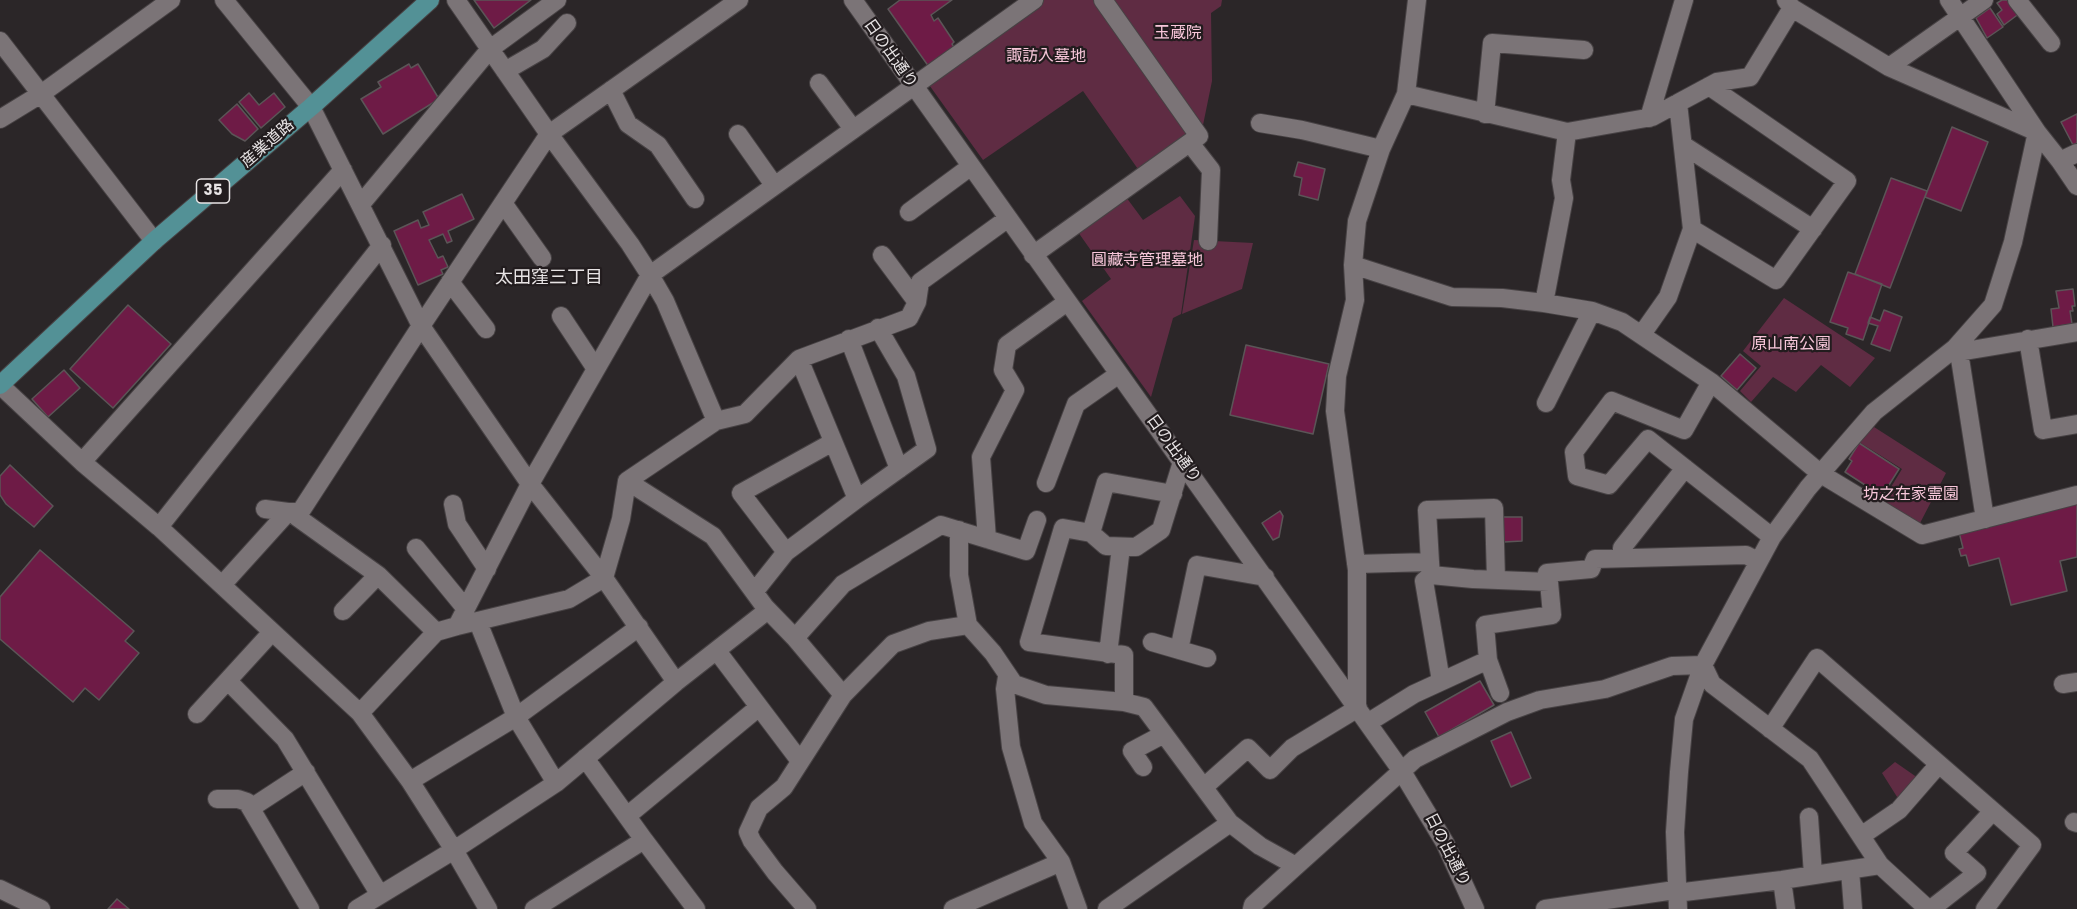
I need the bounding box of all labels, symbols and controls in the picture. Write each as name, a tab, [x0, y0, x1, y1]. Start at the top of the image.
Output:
street label: 日の出通り	[859, 16, 921, 92]
park label: 玉蔵院	[1154, 24, 1202, 44]
park label: 諏訪入墓地	[1006, 47, 1086, 67]
street label: 産業道路	[238, 116, 298, 172]
road number: 35	[196, 179, 230, 203]
park label: 圓藏寺管理墓地	[1091, 251, 1203, 271]
district label: 太田窪三丁目	[495, 267, 603, 289]
park label: 原山南公園	[1751, 335, 1831, 355]
street label: 日の出通り	[1142, 411, 1204, 487]
park label: 坊之在家霊園	[1863, 485, 1959, 505]
street label: 日の出通り	[1420, 810, 1474, 890]

